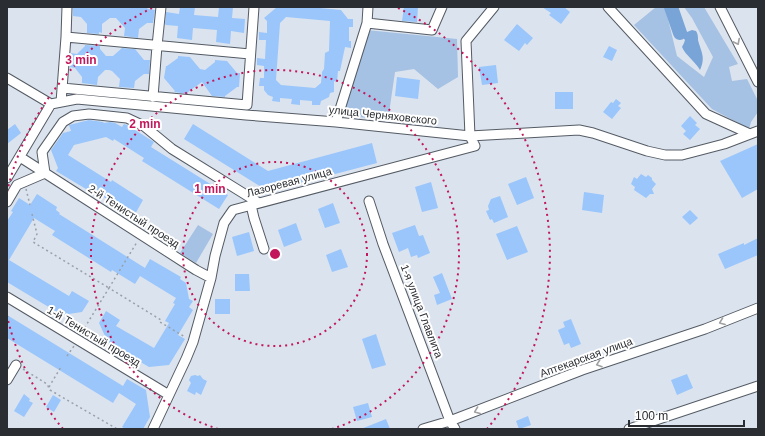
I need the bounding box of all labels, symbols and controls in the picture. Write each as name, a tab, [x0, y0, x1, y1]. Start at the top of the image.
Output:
one-way arrow	[733, 37, 740, 45]
text: 3 min	[65, 53, 97, 67]
street label: улица Черняховского	[328, 103, 438, 127]
text: 2 min	[129, 117, 161, 131]
street label: Лазоревая улица	[245, 165, 334, 199]
street label: 2-й Тенистый проезд	[86, 182, 182, 250]
text: 1 min	[194, 182, 226, 196]
centre of rings	[268, 247, 282, 261]
street label: 1-я улица Главлита	[399, 263, 446, 360]
street label: 1-й Тенистый проезд	[45, 303, 143, 369]
one-way arrow	[718, 318, 725, 326]
street label: Аптекарская улица	[538, 334, 635, 379]
one-way arrow	[595, 359, 602, 368]
scale bar	[629, 402, 744, 428]
one-way arrow	[474, 406, 481, 414]
text: 100 m	[635, 409, 668, 423]

